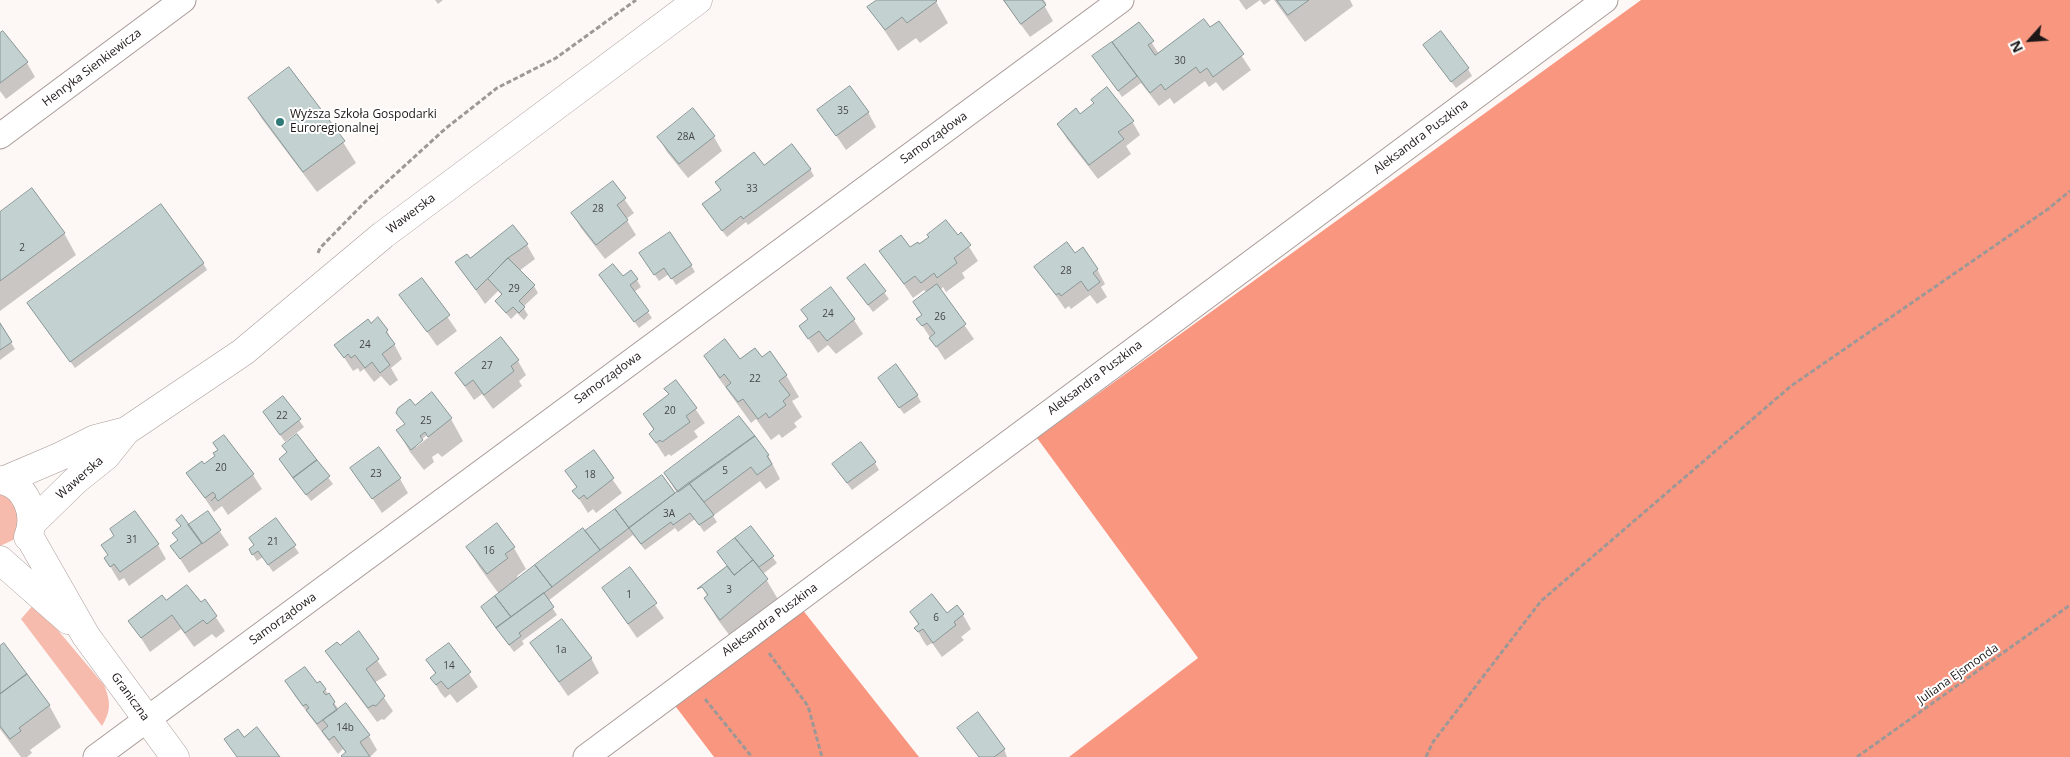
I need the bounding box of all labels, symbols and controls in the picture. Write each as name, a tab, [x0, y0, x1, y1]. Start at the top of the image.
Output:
north arrow	[2005, 15, 2055, 65]
street label: Henryka Sienkiewicza	[40, 26, 144, 110]
text: N	[2005, 38, 2027, 56]
house number: 30	[1174, 55, 1186, 67]
street label: Aleksandra Puszkina	[1371, 97, 1471, 177]
house number: 35	[837, 105, 849, 117]
place label: Wyższa Szkoła Gospodarki Euroregionalnej	[290, 108, 437, 136]
street label: Samorządowa	[898, 109, 970, 167]
marker: Wyższa Szkoła Gospodarki Euroregionalnej	[274, 116, 286, 128]
house number: 28A	[677, 131, 695, 143]
house number: 33	[746, 183, 758, 195]
street label: Wawerska	[384, 191, 438, 237]
house number: 28	[592, 203, 604, 215]
house number: 2	[19, 242, 25, 254]
house number: 28	[1060, 265, 1072, 277]
house number: 29	[508, 283, 520, 295]
house number: 24	[822, 308, 834, 320]
house number: 26	[934, 311, 946, 323]
street label: Aleksandra Puszkina	[1045, 338, 1145, 418]
house number: 24	[359, 339, 371, 351]
street label: Samorządowa	[572, 349, 644, 407]
house number: 27	[481, 360, 493, 372]
house number: 22	[749, 373, 761, 385]
house number: 20	[664, 405, 676, 417]
house number: 22	[276, 410, 288, 422]
house number: 25	[420, 415, 432, 427]
street label: Wawerska	[54, 454, 106, 502]
house number: 20	[215, 462, 227, 474]
house number: 5	[722, 465, 728, 477]
house number: 23	[370, 468, 382, 480]
house number: 18	[584, 469, 596, 481]
house number: 3A	[663, 508, 675, 520]
house number: 31	[126, 534, 138, 546]
house number: 21	[267, 536, 279, 548]
house number: 16	[483, 545, 495, 557]
street label: Aleksandra Puszkina	[719, 580, 821, 660]
house number: 3	[726, 584, 732, 596]
house number: 1	[626, 589, 632, 601]
street label: Samorządowa	[247, 590, 319, 648]
house number: 6	[933, 612, 939, 624]
street label: Juliana Ejsmonda	[1915, 641, 2001, 707]
house number: 1a	[555, 644, 567, 656]
house number: 14	[443, 660, 455, 672]
street label: Graniczna	[108, 670, 152, 724]
house number: 14b	[336, 722, 354, 734]

